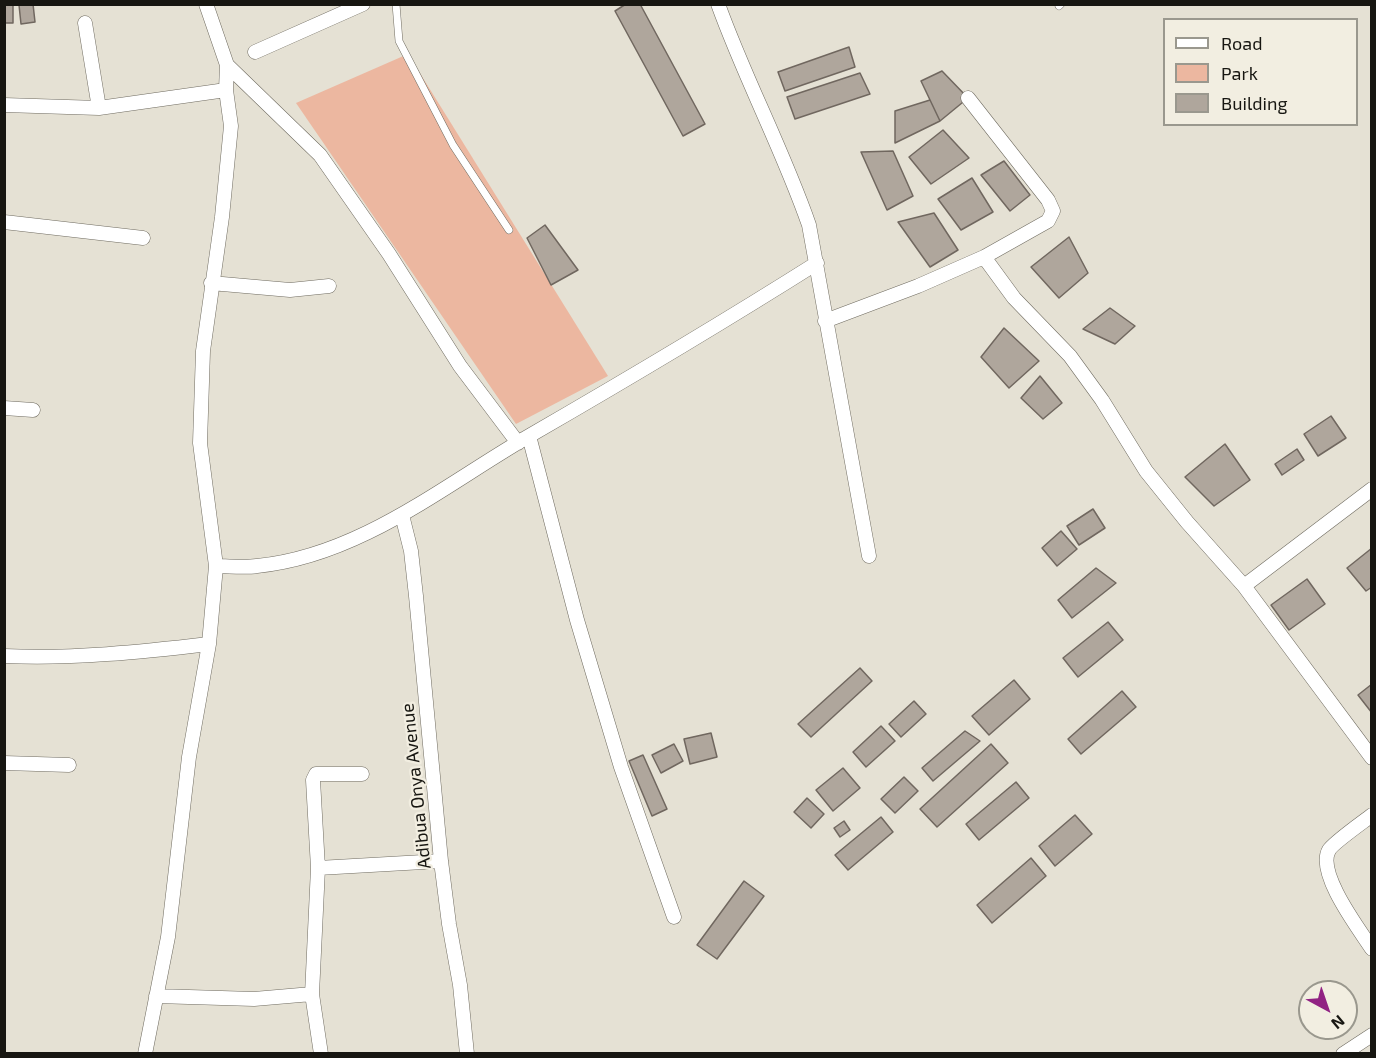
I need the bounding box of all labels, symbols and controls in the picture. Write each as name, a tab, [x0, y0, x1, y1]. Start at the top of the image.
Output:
legend	[1163, 18, 1358, 126]
text: Road	[1221, 32, 1262, 54]
text: Park	[1221, 62, 1258, 84]
text: Building	[1221, 92, 1288, 114]
street label: Adibua Onya Avenue	[397, 702, 435, 870]
north arrow	[1298, 980, 1358, 1040]
text: N	[1328, 1012, 1349, 1034]

